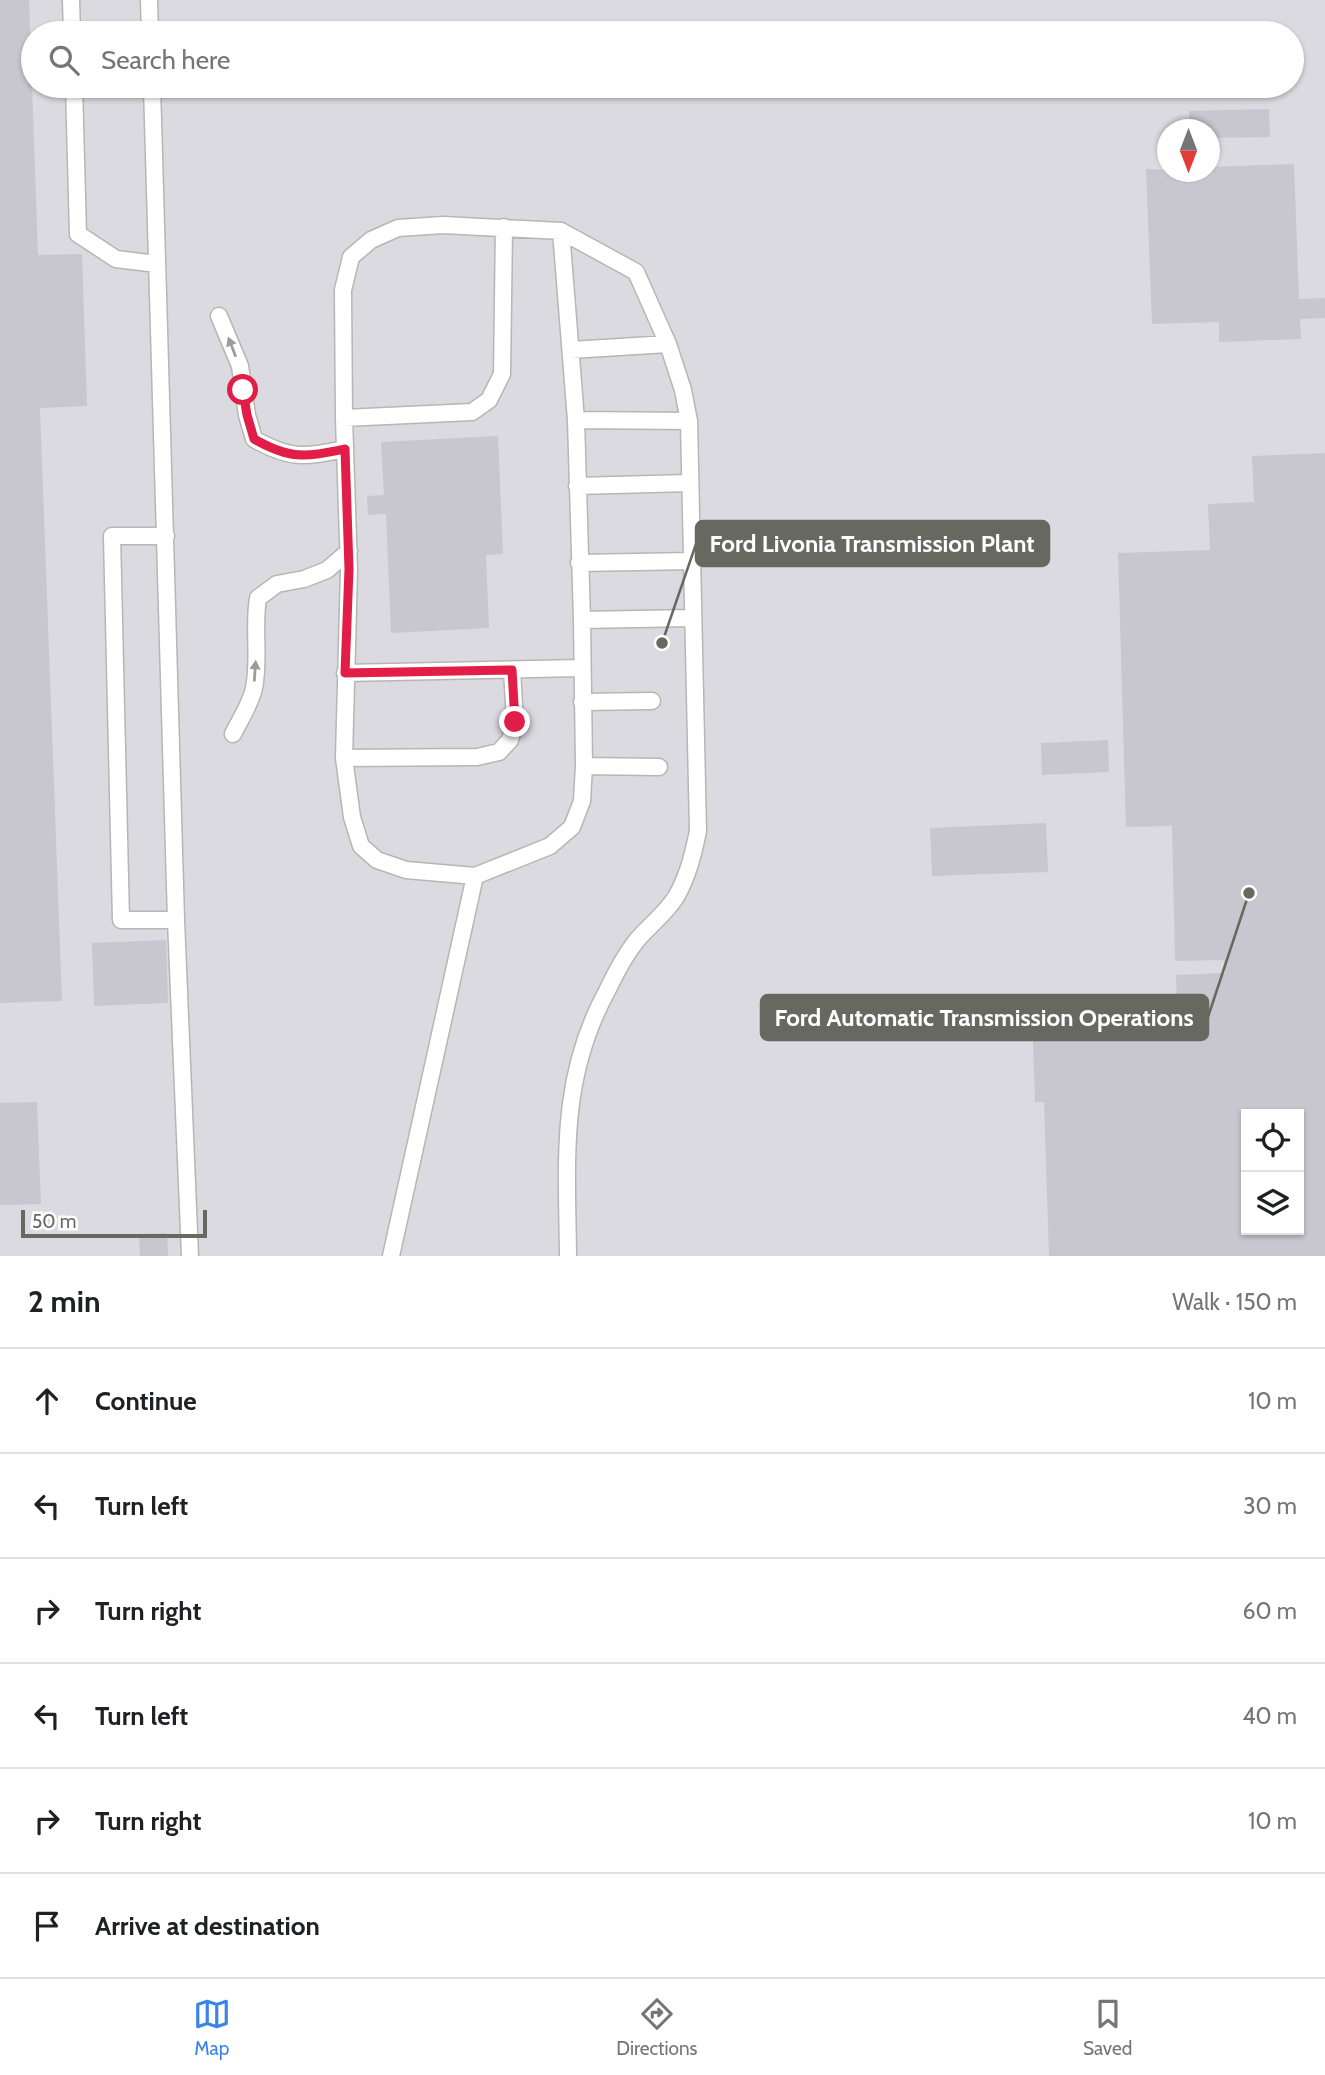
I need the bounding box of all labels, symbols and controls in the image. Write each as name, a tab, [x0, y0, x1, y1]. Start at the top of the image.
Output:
search box	[21, 21, 1304, 98]
icon: search	[45, 41, 83, 79]
text: Search here	[101, 44, 230, 76]
north arrow	[1157, 119, 1220, 182]
one-way arrow	[227, 337, 238, 358]
route start	[227, 374, 258, 405]
callout: Ford Livonia Transmission Plant	[696, 521, 1049, 566]
text: Ford Livonia Transmission Plant	[710, 529, 1035, 558]
one-way arrow	[250, 659, 261, 681]
route end	[499, 706, 530, 737]
callout: Ford Automatic Transmission Operations	[761, 995, 1208, 1040]
text: Ford Automatic Transmission Operations	[774, 1003, 1194, 1032]
map controls	[1241, 1109, 1304, 1235]
button: locate	[1241, 1109, 1304, 1172]
button: layers	[1241, 1172, 1304, 1235]
scale bar	[21, 1207, 206, 1239]
text: 50 m	[32, 1210, 76, 1233]
text: 2 min	[28, 1283, 100, 1320]
text: Walk · 150 m	[1172, 1288, 1297, 1316]
icon: ahead	[28, 1382, 66, 1420]
text: Continue	[95, 1385, 197, 1417]
text: 10 m	[1248, 1387, 1297, 1415]
icon: left	[28, 1487, 66, 1525]
text: Turn left	[95, 1490, 188, 1522]
text: 30 m	[1243, 1492, 1297, 1520]
icon: right	[28, 1592, 66, 1630]
text: Turn right	[95, 1595, 201, 1627]
text: 60 m	[1243, 1597, 1297, 1625]
icon: left	[28, 1697, 66, 1735]
text: Turn left	[95, 1700, 188, 1732]
text: 40 m	[1242, 1702, 1297, 1730]
icon: right	[28, 1802, 66, 1840]
text: Turn right	[95, 1805, 201, 1837]
text: 10 m	[1248, 1807, 1297, 1835]
icon: arrive	[28, 1907, 66, 1945]
text: Arrive at destination	[95, 1910, 320, 1942]
tab: Map	[193, 1995, 231, 2060]
tab: Directions	[616, 1995, 697, 2060]
tab: Saved	[1083, 1995, 1132, 2060]

